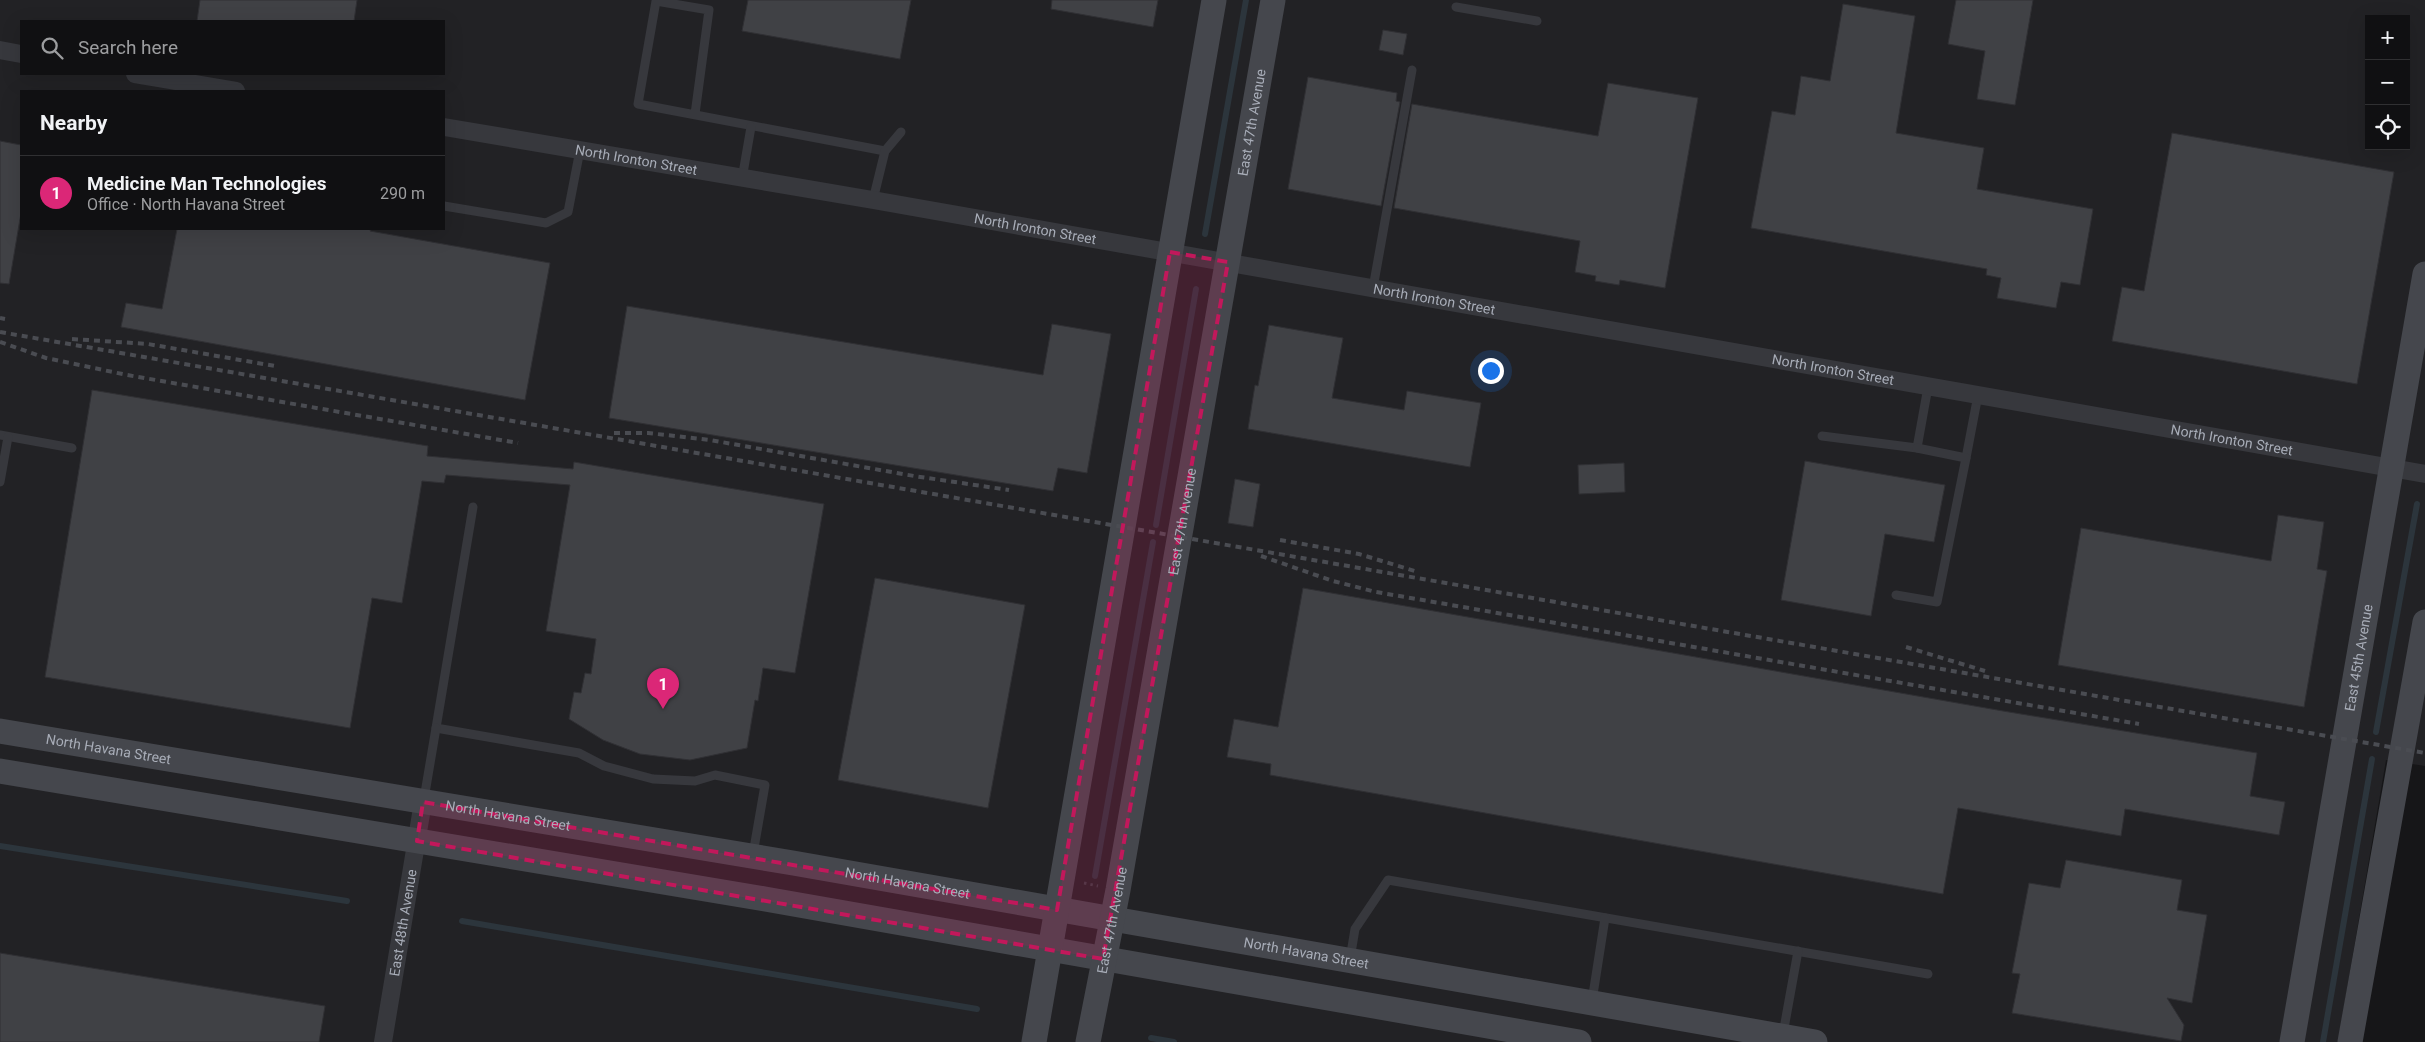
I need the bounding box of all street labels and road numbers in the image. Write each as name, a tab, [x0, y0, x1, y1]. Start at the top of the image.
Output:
street label: East 47th Avenue	[1234, 68, 1269, 177]
street label: North Ironton Street	[574, 141, 699, 178]
street label: North Ironton Street	[973, 210, 1098, 247]
street label: North Ironton Street	[1372, 280, 1497, 318]
street label: North Ironton Street	[1771, 351, 1896, 388]
street label: North Ironton Street	[2170, 421, 2295, 459]
street label: East 47th Avenue	[1165, 467, 1199, 576]
street label: East 45th Avenue	[2341, 603, 2376, 712]
street label: North Havana Street	[45, 731, 173, 767]
street label: North Havana Street	[444, 797, 572, 834]
street label: North Havana Street	[844, 864, 971, 902]
street label: East 47th Avenue	[1094, 866, 1130, 975]
street label: East 48th Avenue	[386, 868, 420, 977]
street label: North Havana Street	[1243, 934, 1370, 972]

